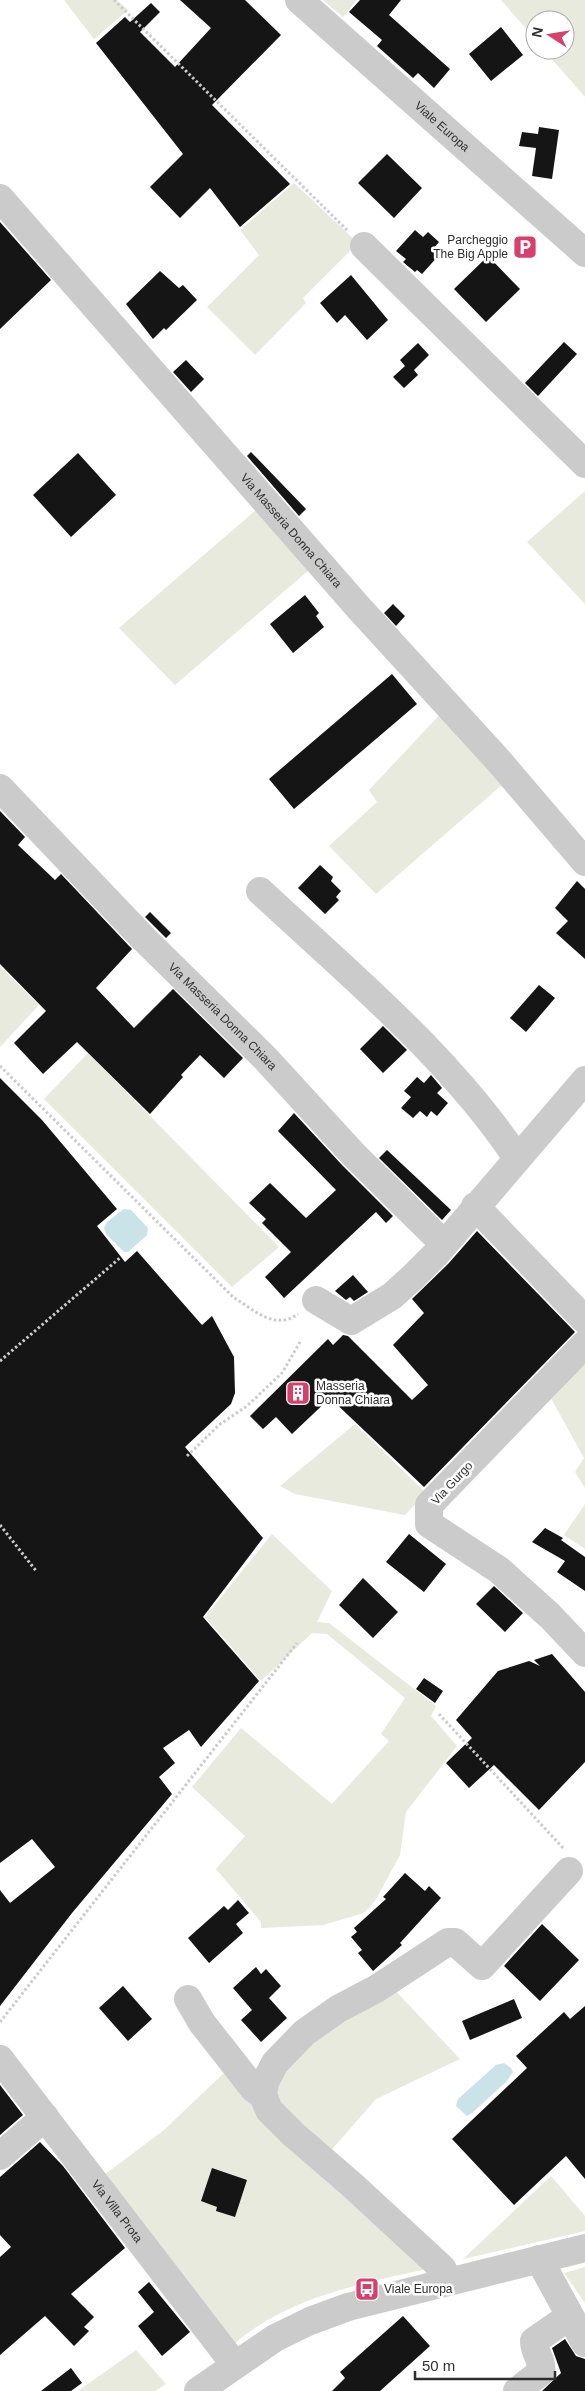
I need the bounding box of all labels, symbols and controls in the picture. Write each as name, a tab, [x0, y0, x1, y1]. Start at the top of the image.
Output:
north arrow	[525, 10, 575, 60]
text: N	[528, 26, 546, 39]
street label: Viale Europa	[412, 99, 473, 155]
place label: Parcheggio The Big Apple	[433, 233, 508, 261]
parking icon: Parcheggio The Big Apple	[512, 234, 538, 260]
street label: Via Masseria Donna Chiara	[238, 471, 345, 591]
street label: Via Masseria Donna Chiara	[165, 960, 280, 1073]
place label: Masseria Donna Chiara	[316, 1379, 390, 1407]
building icon: Masseria Donna Chiara	[285, 1380, 311, 1406]
street label: Via Gurgo	[429, 1458, 476, 1507]
street label: Via Villa Prota	[89, 2177, 146, 2246]
bus stop icon: Viale Europa	[354, 2276, 380, 2302]
place label: Viale Europa	[384, 2282, 453, 2296]
scale bar	[415, 2348, 555, 2380]
text: 50 m	[422, 2357, 455, 2374]

